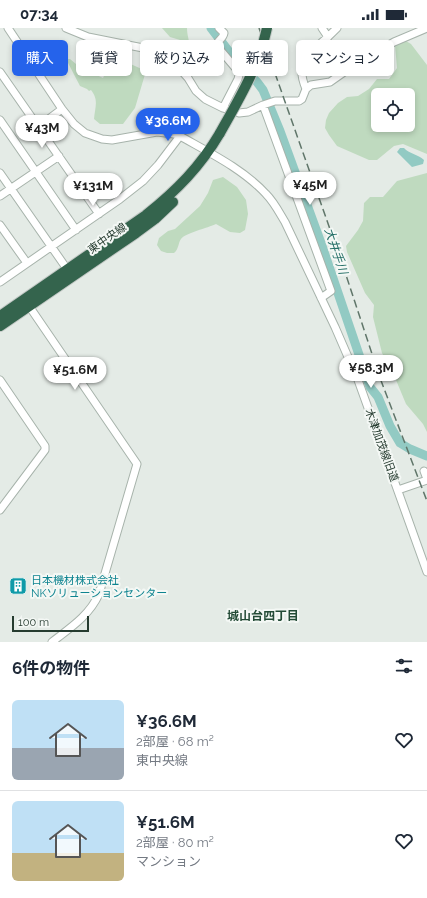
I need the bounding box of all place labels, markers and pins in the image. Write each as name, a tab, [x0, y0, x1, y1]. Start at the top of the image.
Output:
pin: ¥36.6M	[135, 108, 201, 142]
pin: ¥43M	[18, 115, 66, 149]
pin: ¥45M	[286, 172, 334, 206]
pin: ¥131M	[65, 173, 121, 207]
pin: ¥58.3M	[338, 355, 404, 389]
pin: ¥51.6M	[42, 357, 108, 391]
place label: 日本機材株式会社 NKソリューションセンター	[31, 574, 167, 600]
building icon: 日本機材株式会社 NKソリューションセンター	[8, 576, 28, 596]

